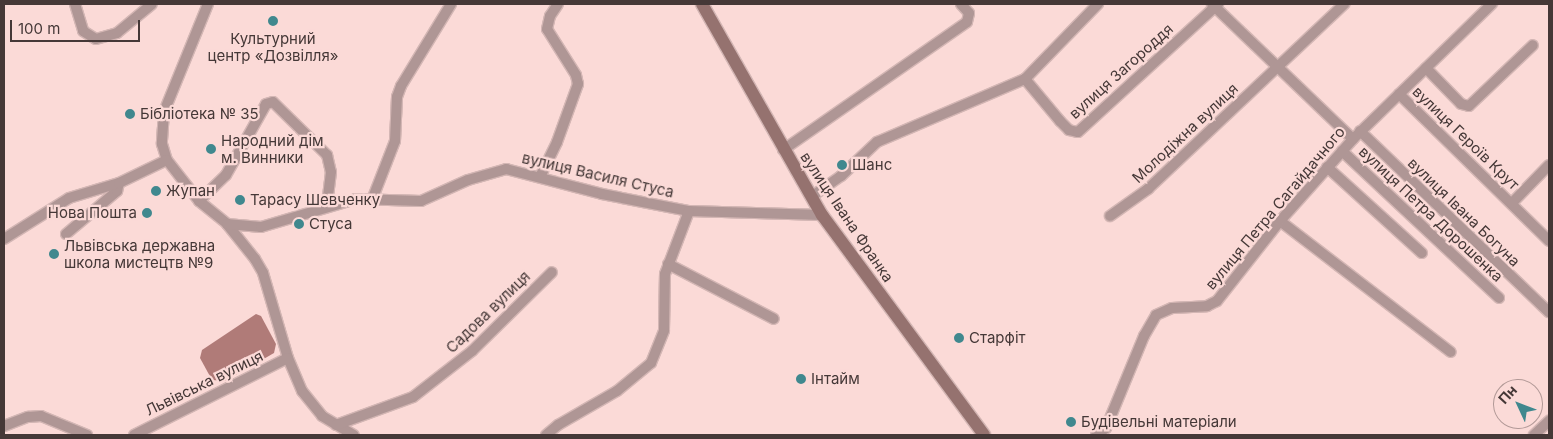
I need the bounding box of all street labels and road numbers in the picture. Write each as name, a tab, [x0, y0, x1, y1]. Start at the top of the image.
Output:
street label: вулиця Загороддя	[1065, 20, 1177, 122]
street label: Молодіжна вулиця	[1128, 79, 1242, 187]
street label: вулиця Героїв Крут	[1409, 83, 1523, 193]
street label: вулиця Петра Сагайдачного	[1202, 123, 1348, 293]
street label: вулиця Петра Дорошенка	[1355, 143, 1507, 285]
street label: вулиця Івана Франка	[797, 148, 897, 286]
street label: вулиця Василя Стуса	[520, 149, 676, 201]
street label: вулиця Івана Богуна	[1404, 154, 1524, 270]
street label: Садова вулиця	[442, 267, 534, 357]
street label: Львівська вулиця	[142, 347, 266, 419]

